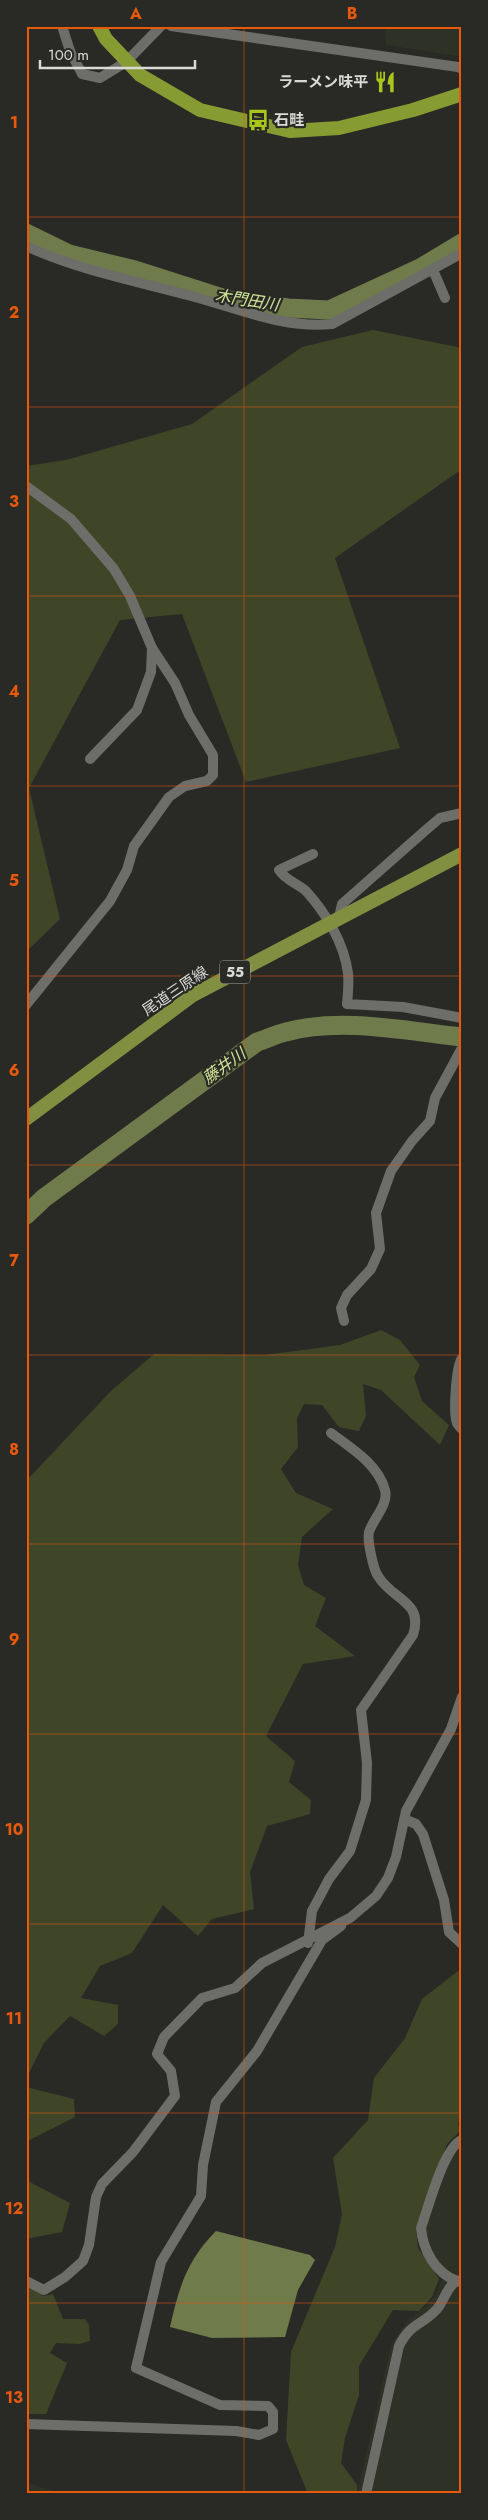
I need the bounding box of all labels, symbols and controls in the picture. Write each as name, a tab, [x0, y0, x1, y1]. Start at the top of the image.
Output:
text: A	[129, 2, 142, 25]
text: B	[347, 2, 357, 25]
scale bar	[40, 38, 195, 70]
text: 100 m	[48, 44, 89, 66]
restaurant icon: ラーメン味平	[372, 69, 398, 95]
place label: ラーメン味平	[279, 71, 368, 93]
bus stop icon: 石畦	[245, 107, 271, 133]
place label: 石畦	[274, 109, 304, 131]
text: 1	[10, 111, 18, 134]
water label: 木門田川	[214, 284, 282, 317]
text: 2	[9, 301, 19, 324]
text: 3	[9, 490, 19, 513]
text: 4	[8, 680, 20, 703]
text: 5	[9, 869, 19, 892]
road number: 55	[220, 960, 250, 984]
street label: 尾道三原線	[138, 961, 212, 1021]
water label: 藤井川	[198, 1041, 252, 1089]
text: 6	[9, 1059, 19, 1082]
text: 7	[9, 1249, 19, 1272]
text: 8	[9, 1438, 19, 1461]
text: 9	[9, 1628, 19, 1651]
text: 10	[5, 1818, 23, 1841]
text: 11	[6, 2007, 22, 2030]
text: 12	[5, 2197, 23, 2220]
text: 13	[5, 2386, 23, 2409]

